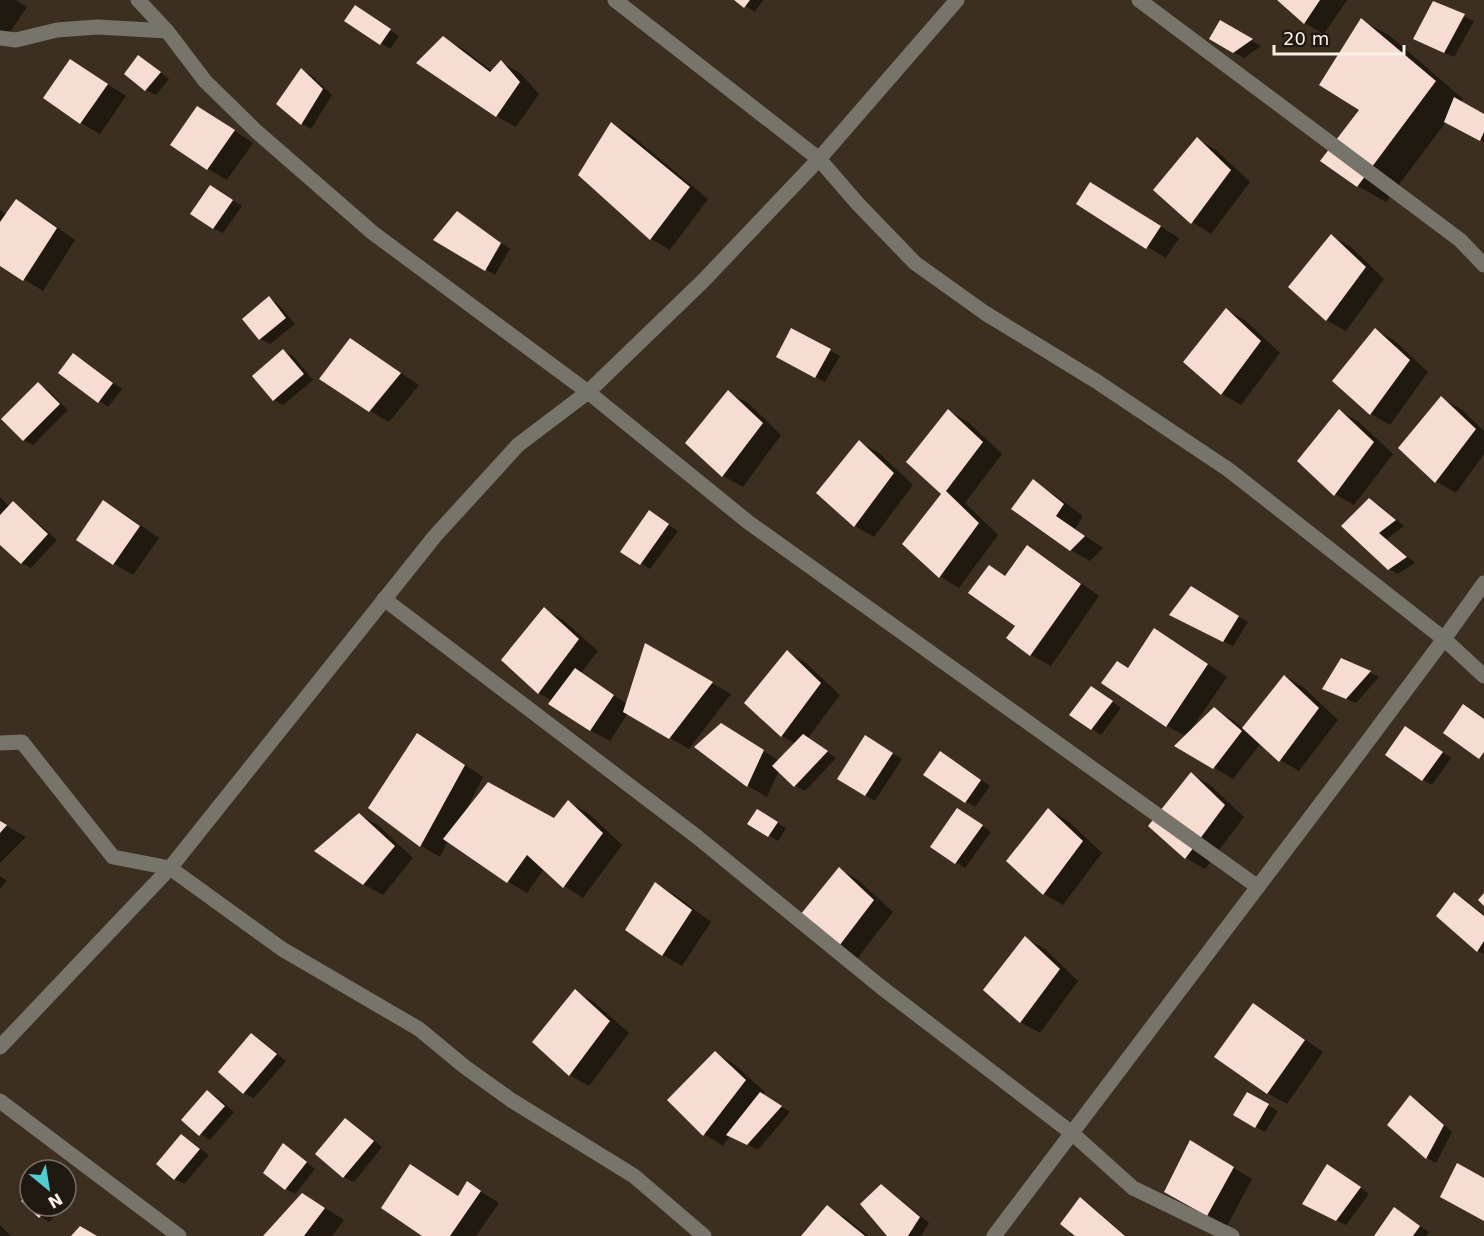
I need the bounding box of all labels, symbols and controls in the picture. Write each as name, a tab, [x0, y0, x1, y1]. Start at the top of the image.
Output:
scale bar	[1274, 18, 1404, 56]
text: 20 m	[1283, 28, 1329, 49]
north arrow	[18, 1158, 78, 1218]
text: N	[45, 1189, 66, 1212]

